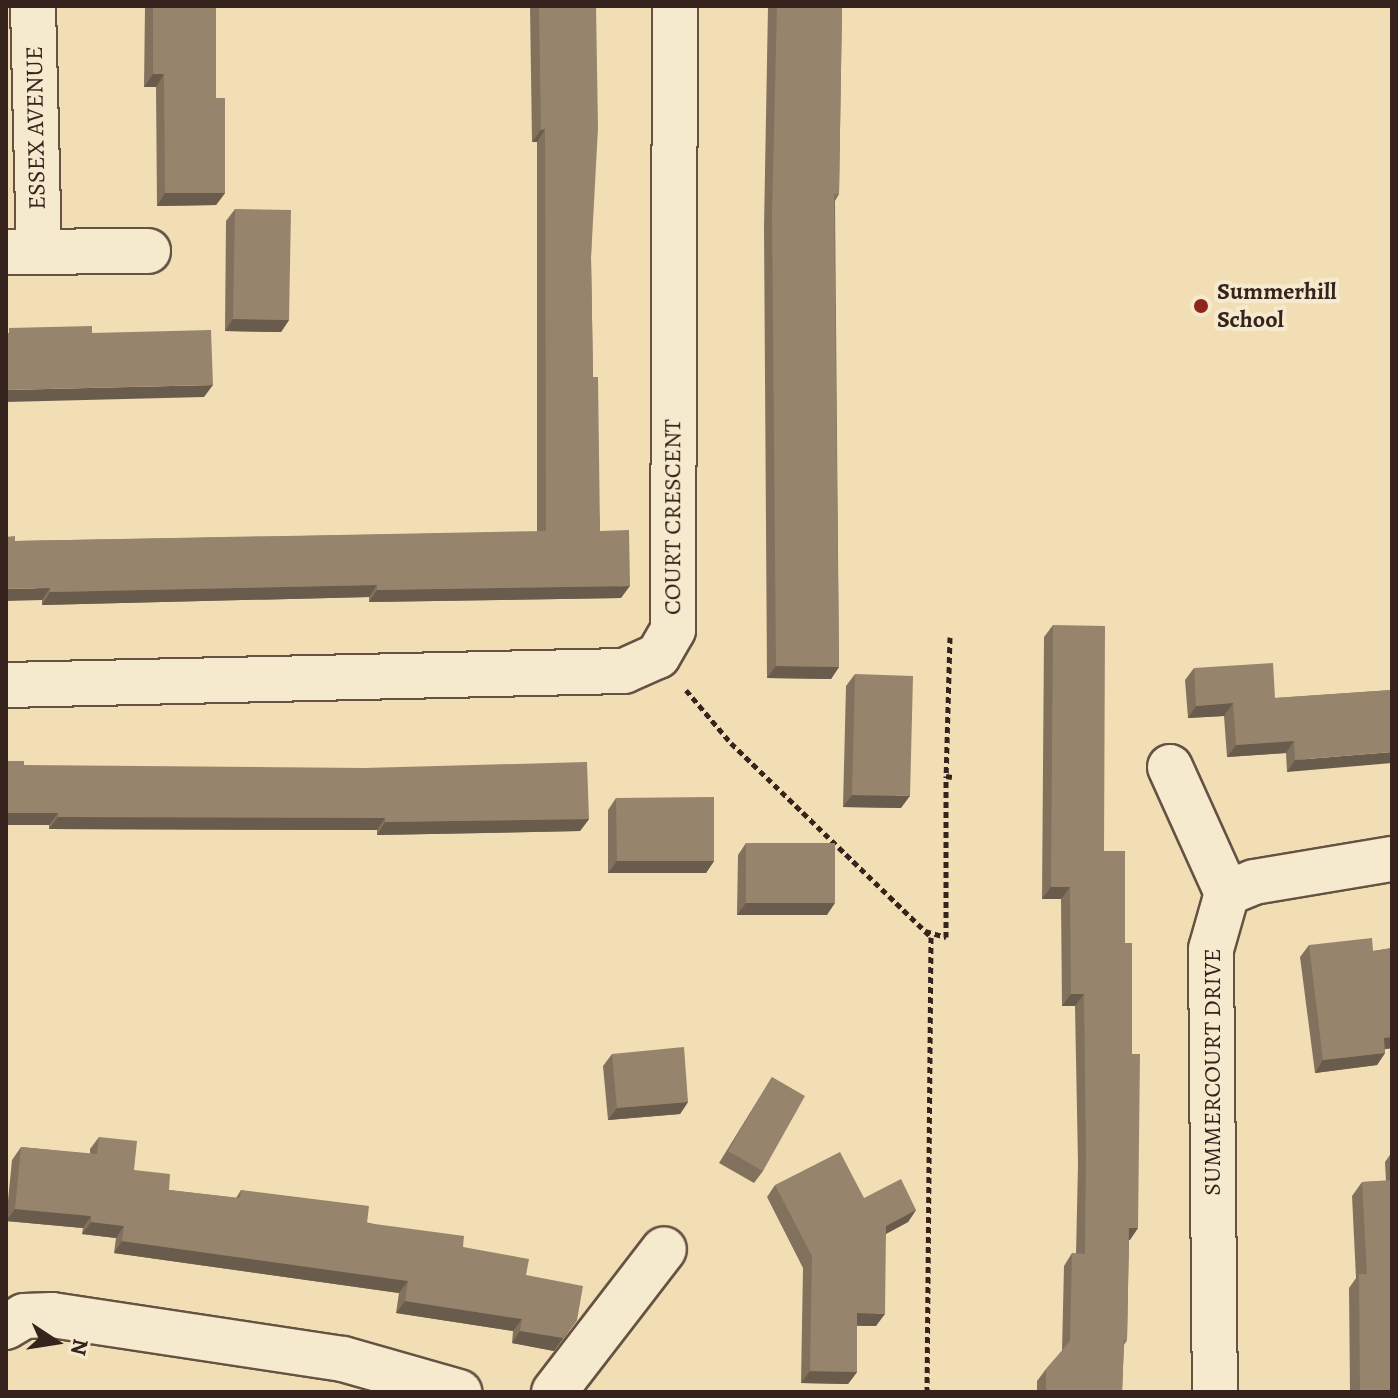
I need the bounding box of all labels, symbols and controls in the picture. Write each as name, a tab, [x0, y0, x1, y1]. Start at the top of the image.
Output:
street label: ESSEX AVENUE	[20, 46, 52, 210]
place label: Summerhill School	[1217, 278, 1337, 334]
marker: Summerhill School	[1192, 297, 1210, 315]
street label: COURT CRESCENT	[659, 419, 687, 615]
street label: SUMMERCOURT DRIVE	[1199, 948, 1227, 1196]
north arrow	[16, 1302, 96, 1382]
text: N	[63, 1336, 96, 1358]

